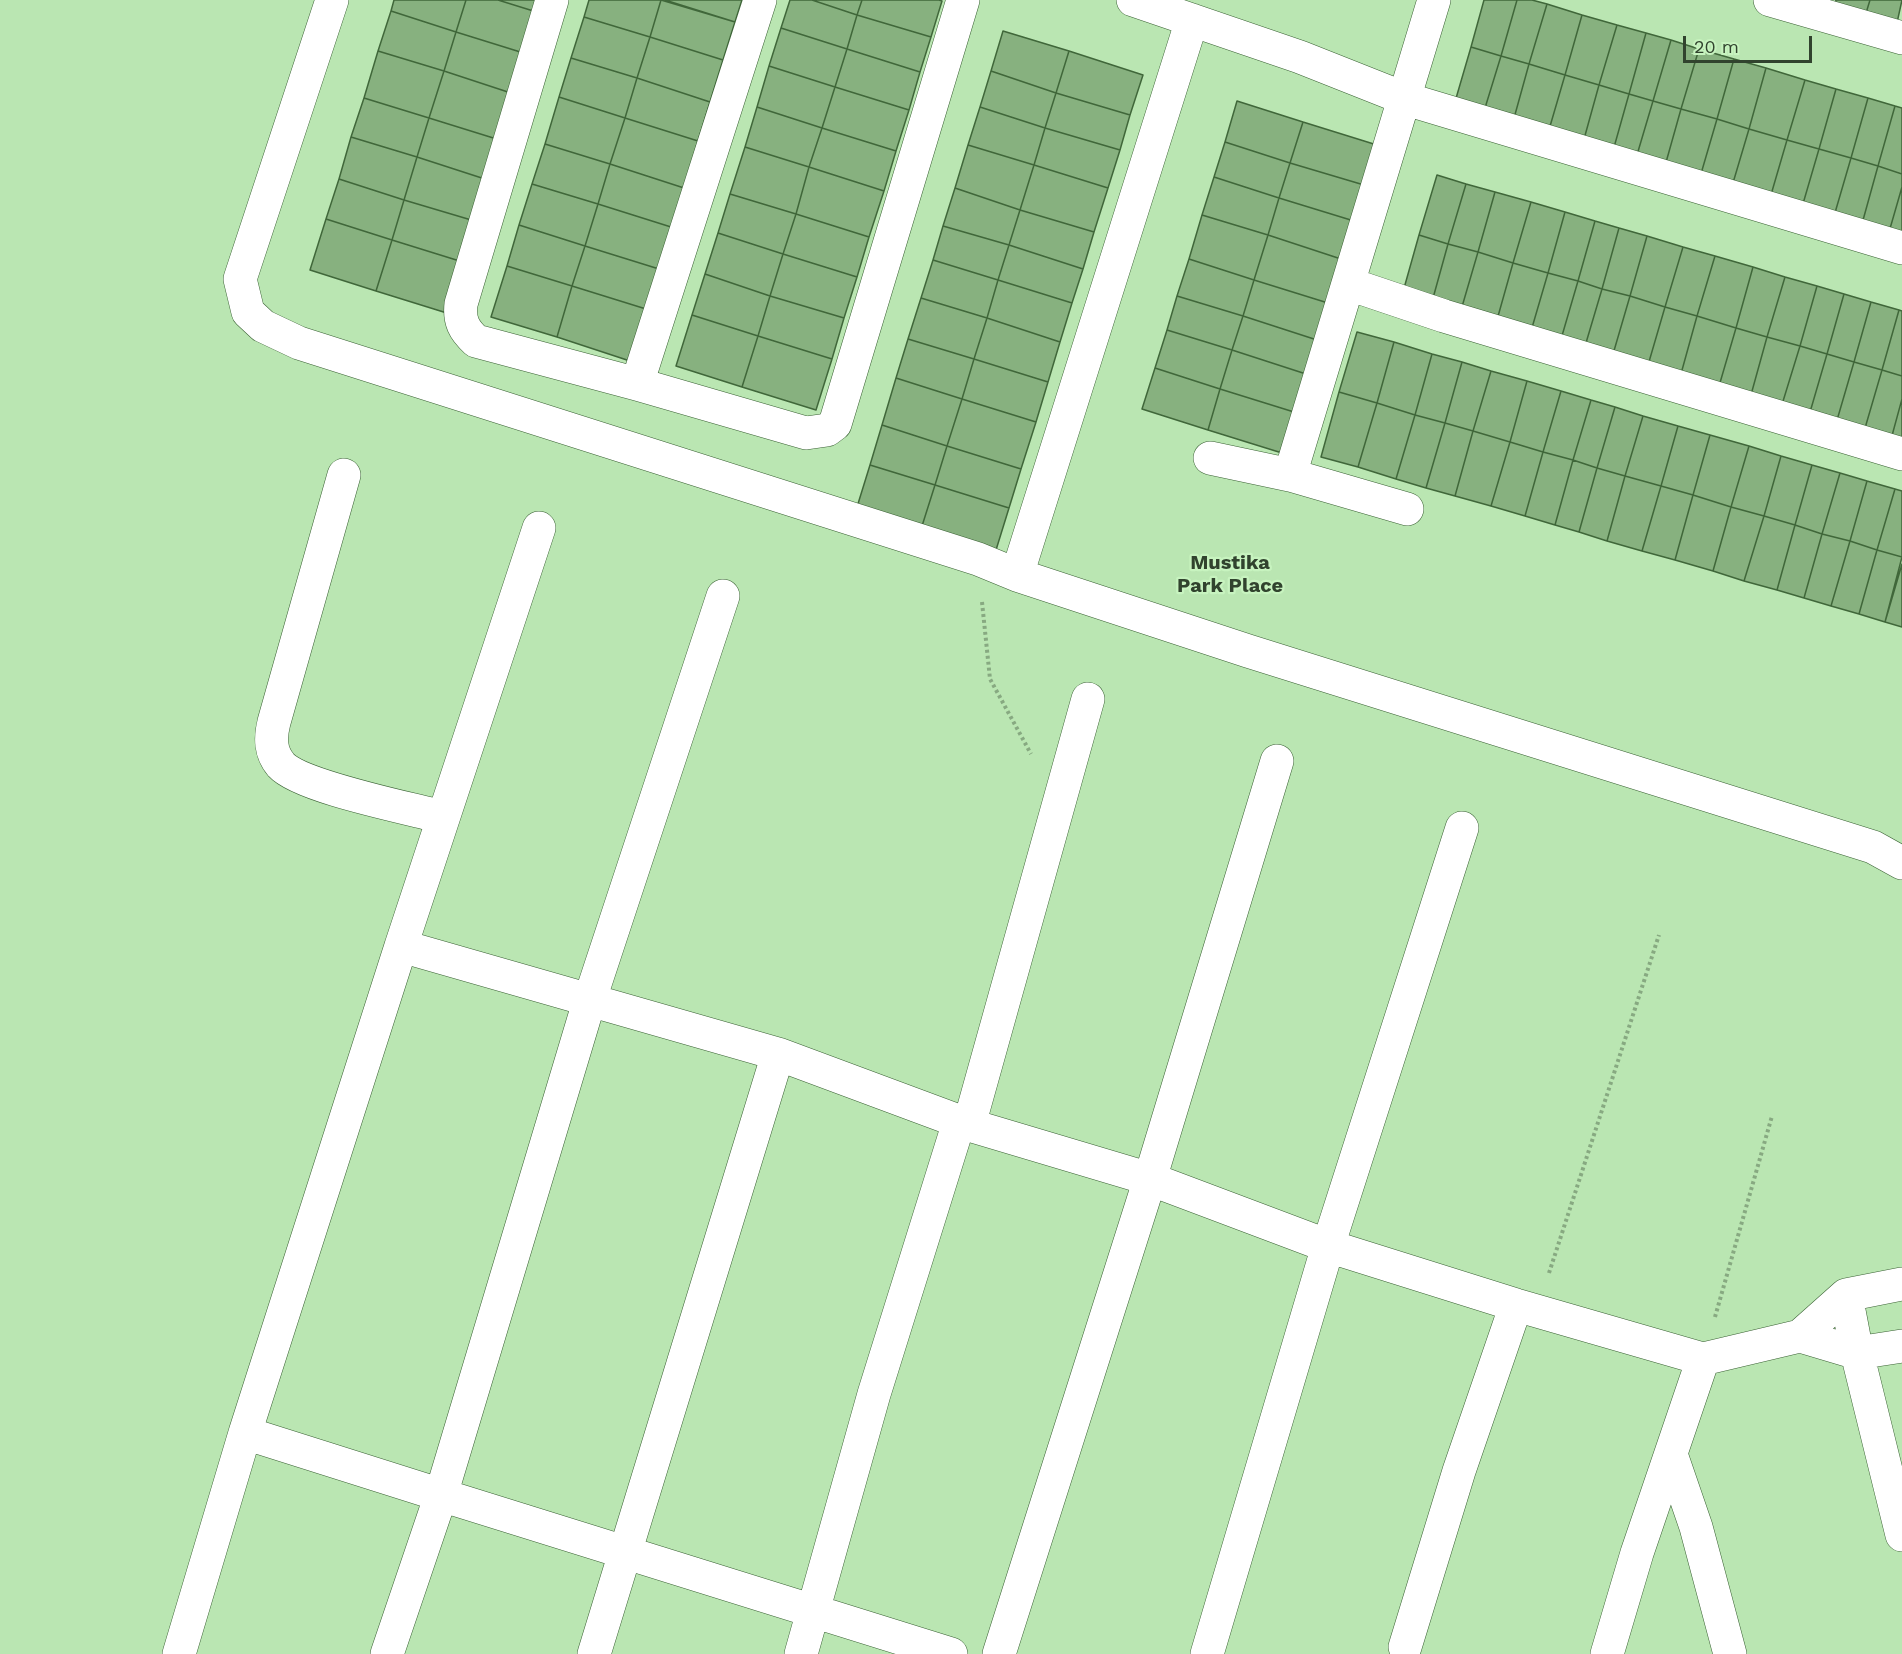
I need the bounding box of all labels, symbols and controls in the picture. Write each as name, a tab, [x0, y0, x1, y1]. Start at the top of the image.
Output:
scale bar	[1686, 24, 1815, 62]
text: 20 m	[1694, 36, 1739, 57]
district label: Mustika Park Place	[1177, 551, 1283, 598]

